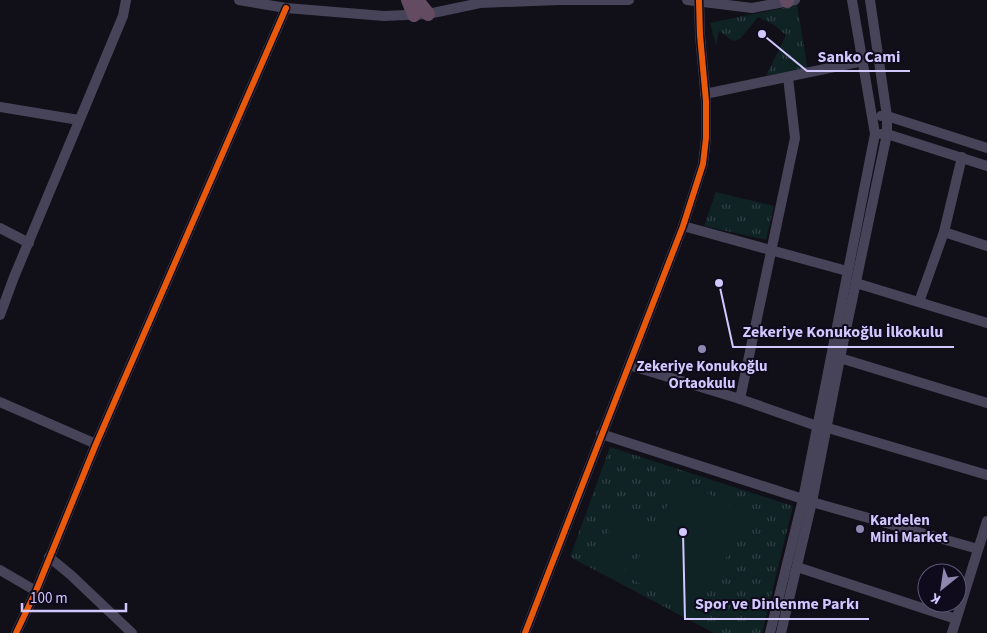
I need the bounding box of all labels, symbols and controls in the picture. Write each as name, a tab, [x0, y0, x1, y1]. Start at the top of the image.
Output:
callout: Sanko Cami	[807, 40, 910, 71]
text: Sanko Cami	[818, 46, 900, 68]
callout: Zekeriye Konukoğlu İlkokulu	[733, 316, 954, 347]
text: Zekeriye Konukoğlu İlkokulu	[743, 321, 943, 343]
marker: Zekeriye Konukoğlu Ortaokulu	[696, 343, 708, 355]
place label: Zekeriye Konukoğlu Ortaokulu	[636, 356, 768, 394]
place label: Kardelen Mini Market	[870, 510, 948, 548]
marker: Kardelen Mini Market	[854, 523, 866, 535]
north arrow	[917, 563, 967, 613]
scale bar	[22, 580, 126, 612]
text: K	[927, 587, 945, 609]
text: 100 m	[30, 588, 68, 609]
callout: Spor ve Dinlenme Parkı	[685, 588, 869, 619]
text: Spor ve Dinlenme Parkı	[695, 593, 859, 615]

